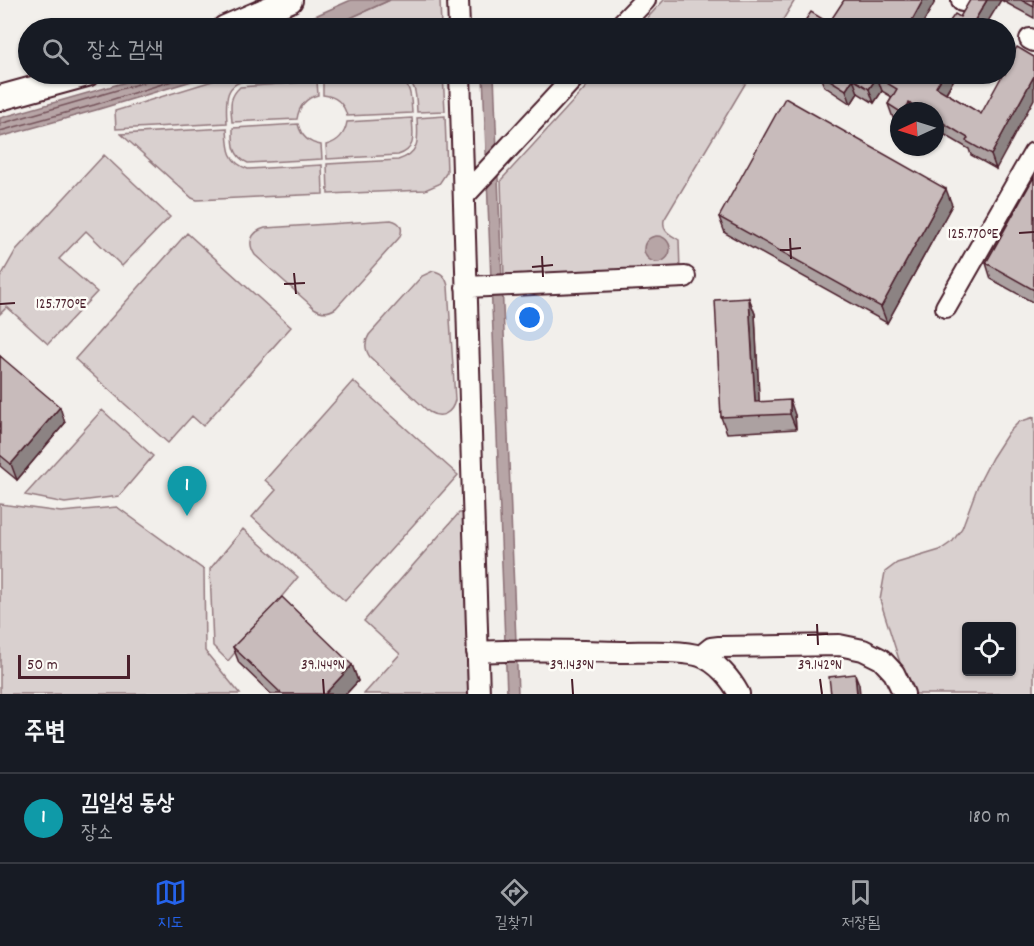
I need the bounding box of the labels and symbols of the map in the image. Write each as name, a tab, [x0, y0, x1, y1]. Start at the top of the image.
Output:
north arrow	[890, 102, 944, 156]
text: 125.770°E	[948, 224, 998, 246]
text: 125.770°E	[36, 294, 86, 316]
your location	[515, 303, 544, 332]
pin: 1	[168, 466, 207, 516]
scale bar	[18, 652, 130, 680]
text: 39.144°N	[301, 655, 345, 677]
text: 39.143°N	[550, 655, 594, 677]
text: 39.142°N	[798, 655, 842, 677]

